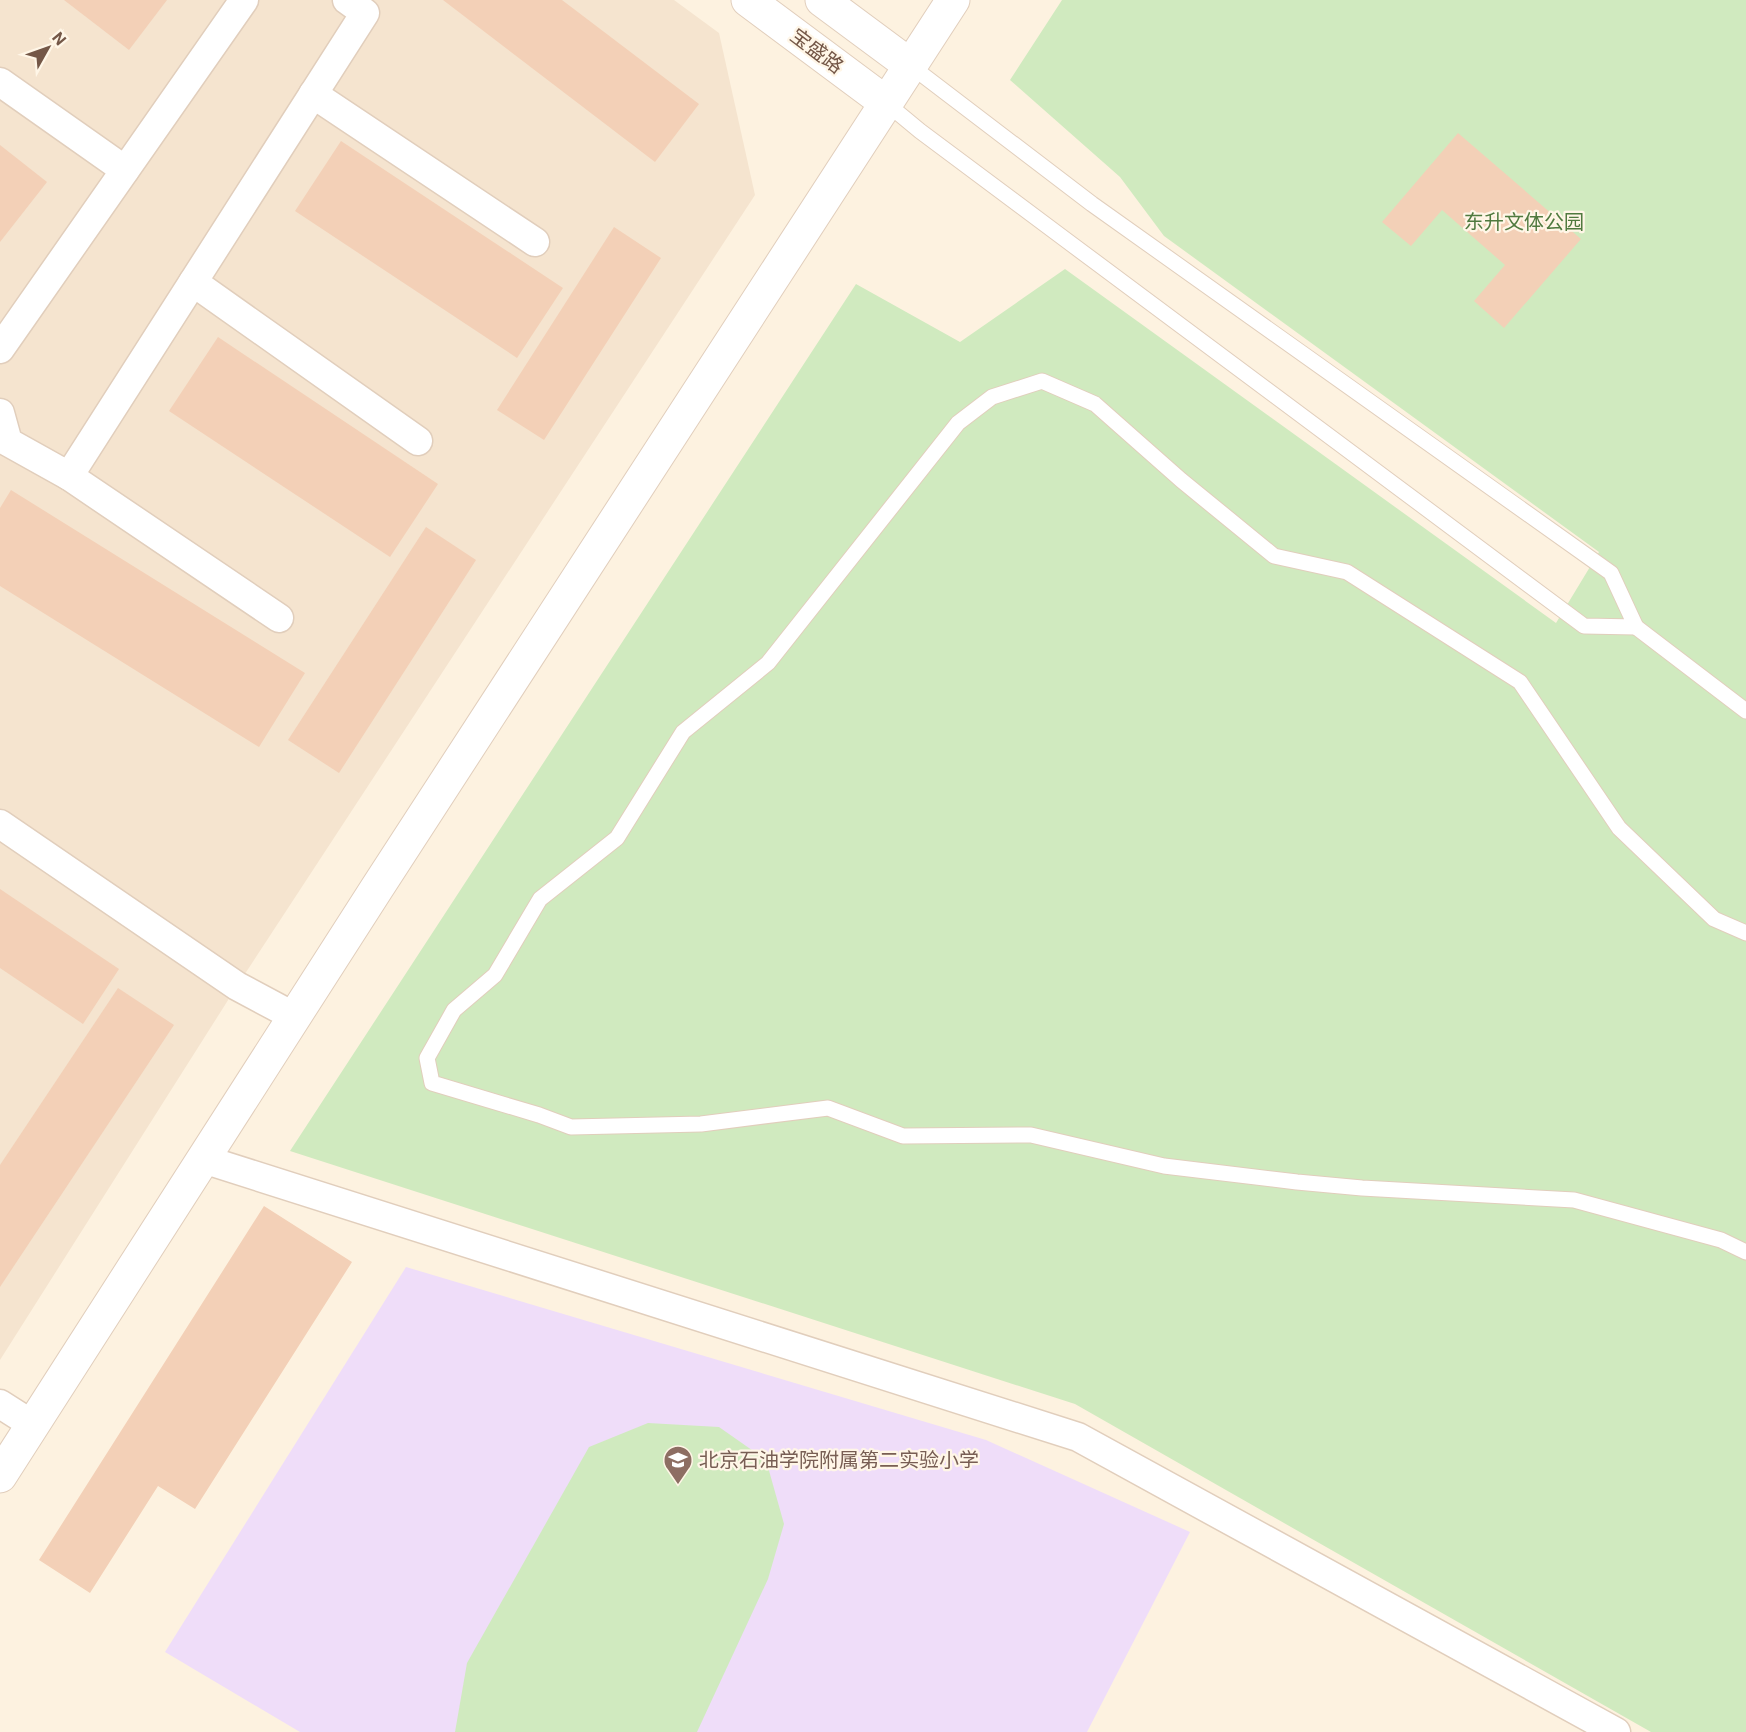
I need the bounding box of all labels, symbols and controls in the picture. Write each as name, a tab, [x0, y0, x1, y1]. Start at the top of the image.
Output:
north arrow	[18, 18, 78, 78]
street label: 宝盛路	[786, 23, 848, 79]
text: N	[48, 28, 70, 49]
park label: 东升文体公园	[1464, 210, 1584, 234]
school or university icon: 北京石油学院附属第二实验小学	[662, 1444, 694, 1486]
place label: 北京石油学院附属第二实验小学	[699, 1448, 979, 1472]

